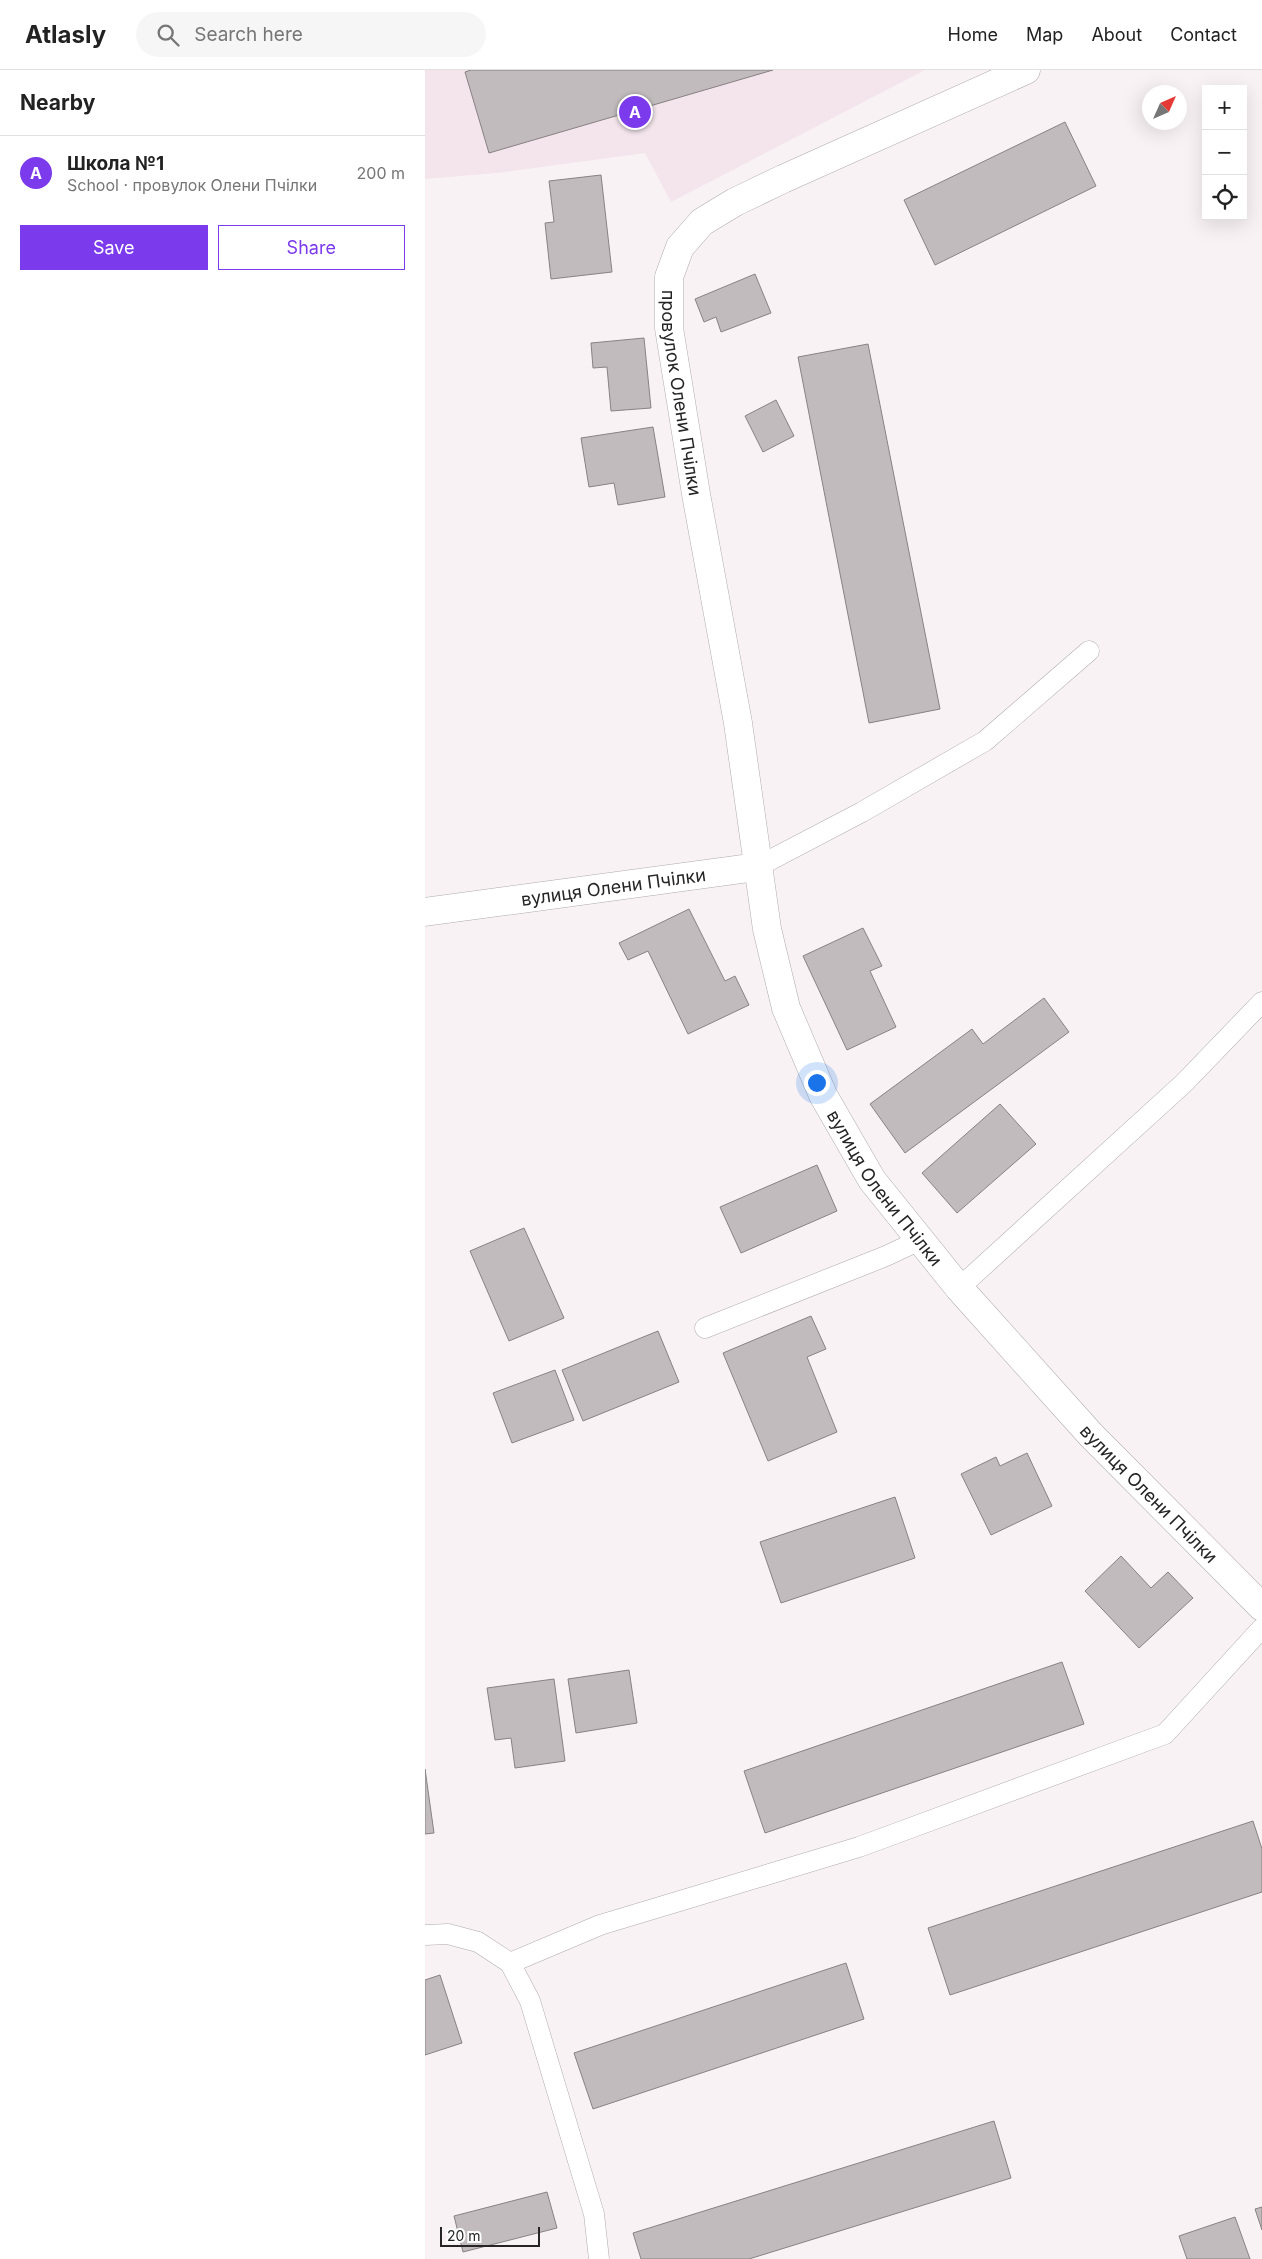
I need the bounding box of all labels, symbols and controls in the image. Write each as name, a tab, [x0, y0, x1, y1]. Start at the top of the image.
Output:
search box	[136, 12, 486, 57]
text: Atlasly	[25, 20, 106, 49]
icon: search	[154, 21, 182, 49]
text: Search here	[194, 23, 303, 46]
text: Home	[948, 24, 998, 45]
text: Map	[1026, 24, 1063, 45]
text: About	[1091, 24, 1142, 45]
text: Contact	[1170, 24, 1237, 45]
north arrow	[1142, 85, 1187, 130]
map controls	[1202, 85, 1247, 220]
button: +	[1202, 85, 1247, 130]
text: Nearby	[20, 90, 95, 115]
pin: A	[619, 93, 651, 131]
button: −	[1202, 130, 1247, 175]
text: Школа №1	[67, 152, 164, 175]
text: A	[30, 163, 42, 183]
text: 200 m	[357, 163, 405, 183]
text: School · провулок Олени Пчілки	[67, 175, 317, 195]
button: locate	[1202, 175, 1247, 220]
button: Save	[20, 225, 208, 270]
button: Share	[218, 225, 405, 270]
street label: провулок Олени Пчілки	[659, 290, 707, 497]
street label: вулиця Олени Пчілки	[520, 864, 707, 909]
your location	[804, 1070, 830, 1096]
street label: вулиця Олени Пчілки	[823, 1106, 947, 1270]
street label: вулиця Олени Пчілки	[1076, 1420, 1222, 1567]
scale bar	[440, 2224, 540, 2247]
text: 20 m	[447, 2227, 481, 2244]

